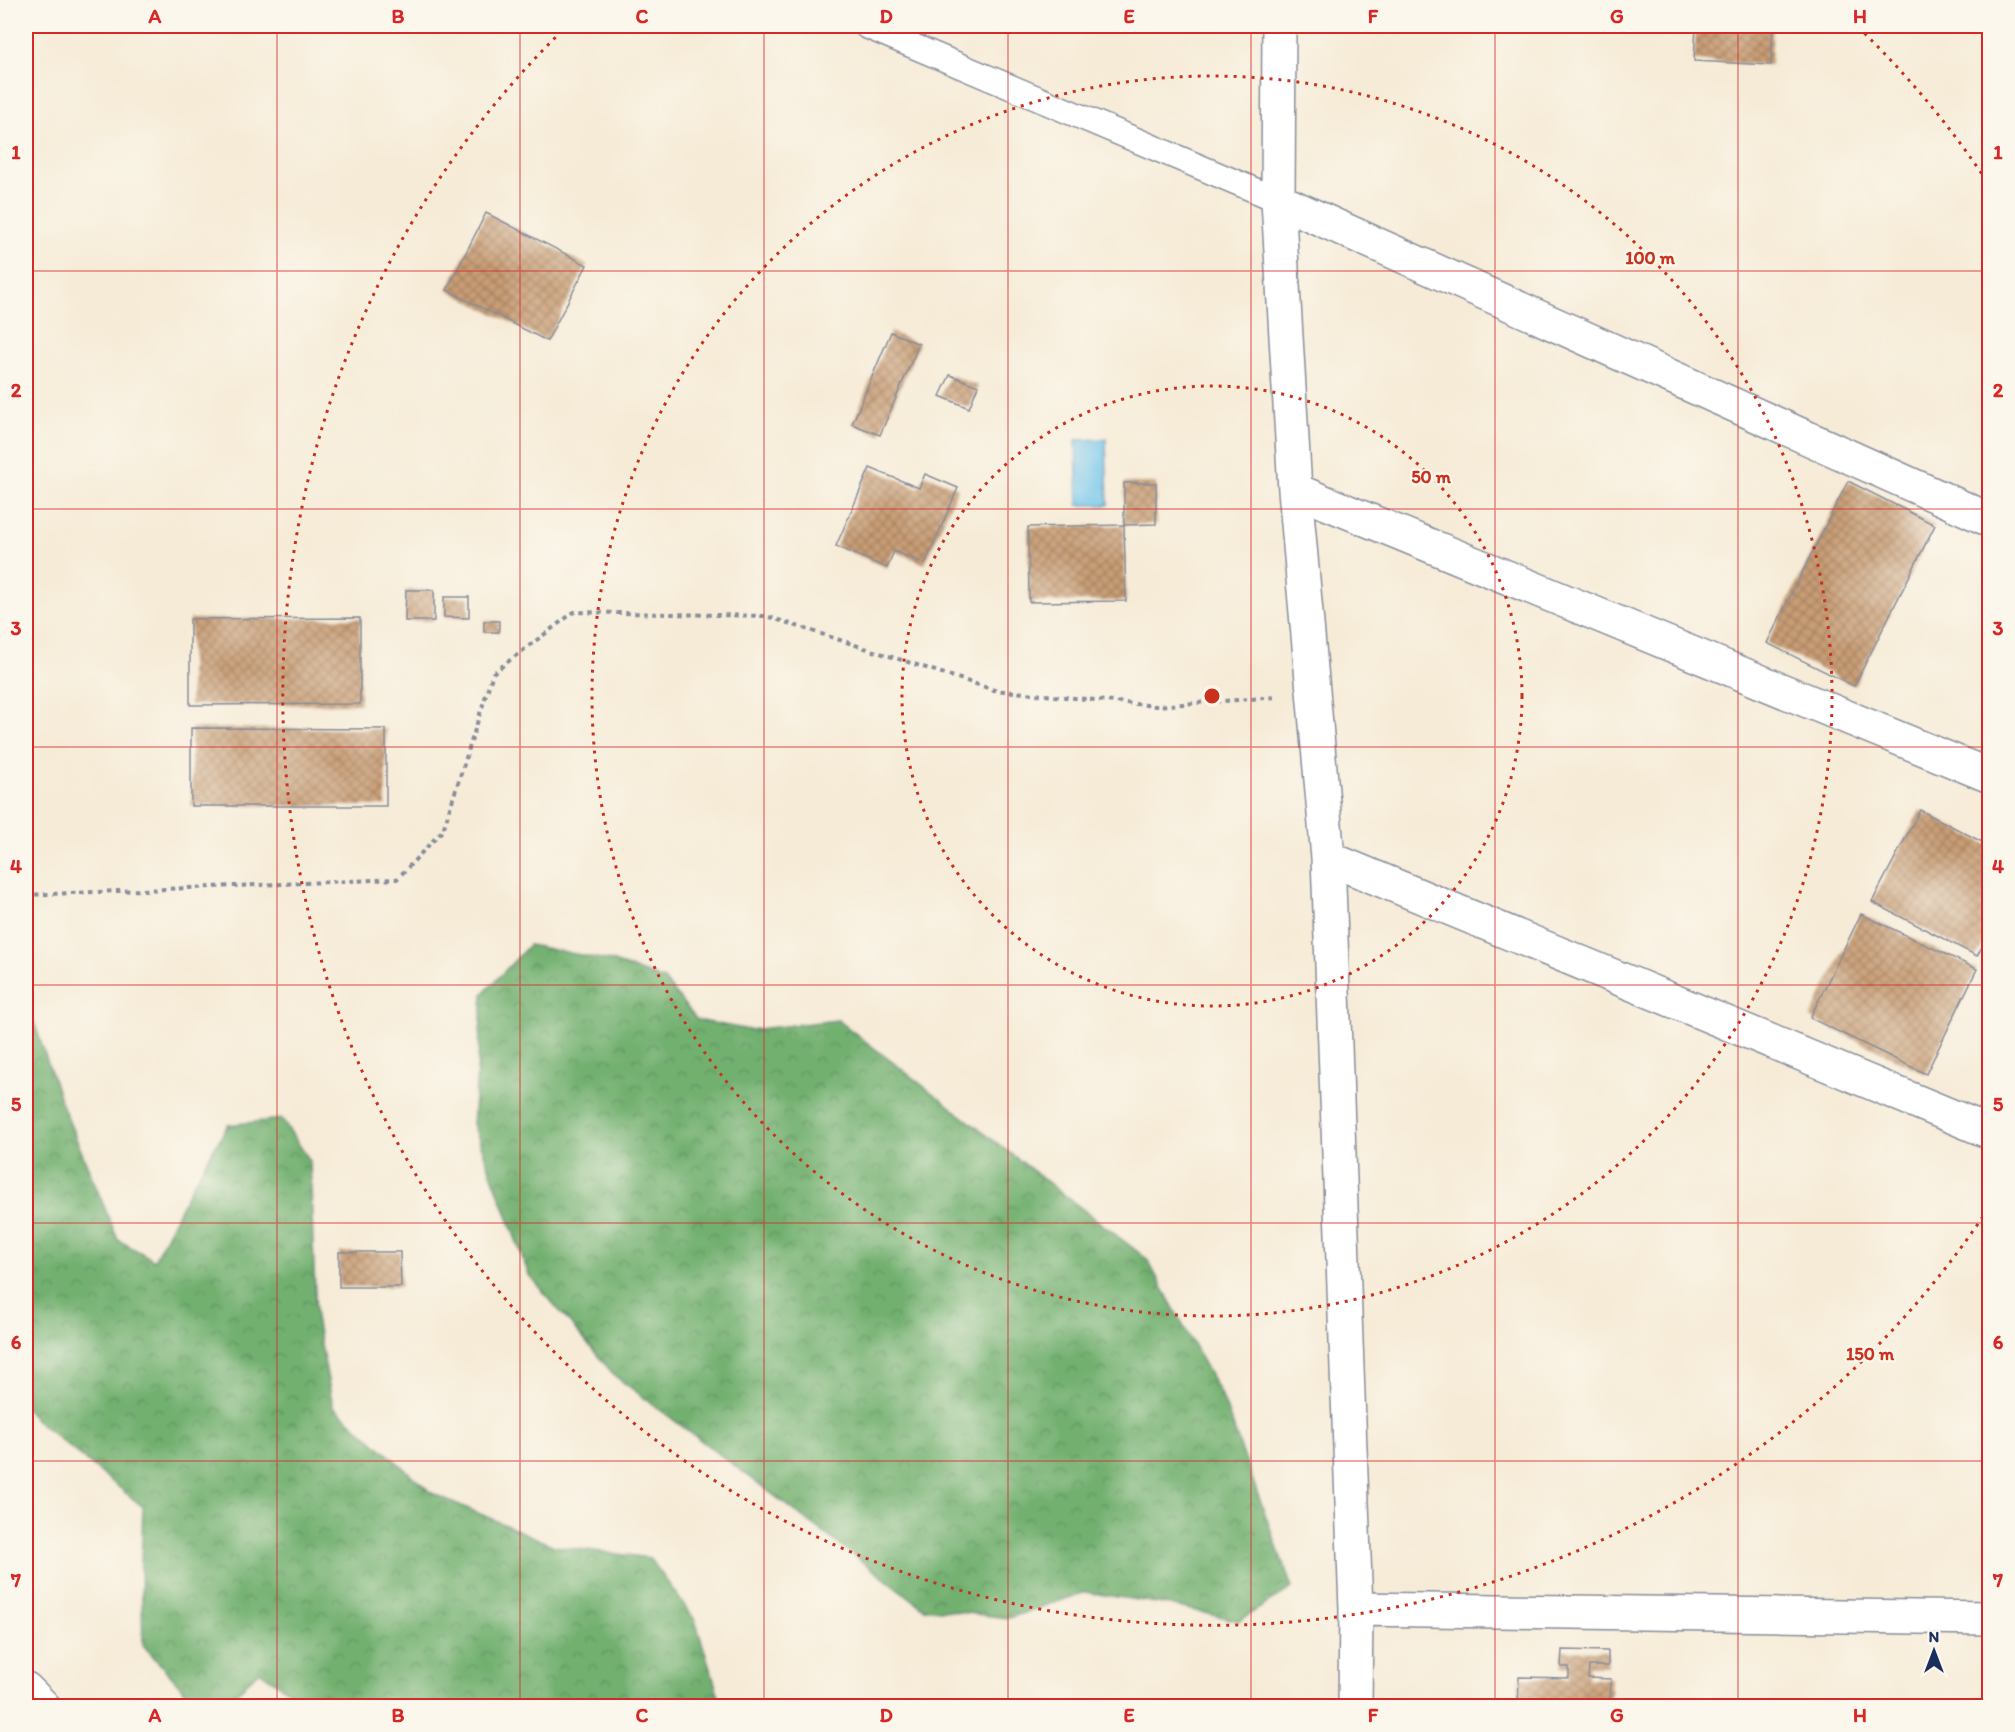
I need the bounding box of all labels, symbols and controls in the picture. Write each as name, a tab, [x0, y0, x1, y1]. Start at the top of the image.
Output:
text: A	[148, 4, 162, 28]
text: B	[392, 4, 405, 28]
text: C	[636, 4, 649, 28]
text: D	[879, 4, 893, 28]
text: E	[1123, 4, 1135, 28]
text: F	[1368, 4, 1379, 28]
text: G	[1610, 4, 1624, 28]
text: H	[1853, 4, 1867, 28]
text: 1	[11, 140, 21, 164]
text: 1	[1993, 140, 2003, 164]
text: 100 m	[1625, 247, 1676, 269]
text: 2	[11, 378, 22, 402]
text: 2	[1993, 378, 2004, 402]
text: 50 m	[1411, 466, 1452, 488]
text: 3	[11, 616, 22, 640]
text: 3	[1993, 616, 2004, 640]
centre of rings	[1202, 686, 1222, 706]
text: 4	[10, 854, 22, 878]
text: 4	[1992, 854, 2004, 878]
text: 5	[11, 1092, 22, 1116]
text: 5	[1993, 1092, 2004, 1116]
text: 6	[11, 1330, 22, 1354]
text: 6	[1993, 1330, 2004, 1354]
text: 150 m	[1846, 1343, 1895, 1365]
text: 7	[10, 1568, 21, 1592]
text: 7	[1992, 1568, 2003, 1592]
north arrow	[1904, 1621, 1964, 1681]
text: N	[1929, 1627, 1939, 1646]
text: A	[148, 1703, 162, 1727]
text: B	[392, 1703, 405, 1727]
text: C	[636, 1703, 649, 1727]
text: D	[879, 1703, 893, 1727]
text: E	[1123, 1703, 1135, 1727]
text: F	[1368, 1703, 1379, 1727]
text: G	[1610, 1703, 1624, 1727]
text: H	[1853, 1703, 1867, 1727]

